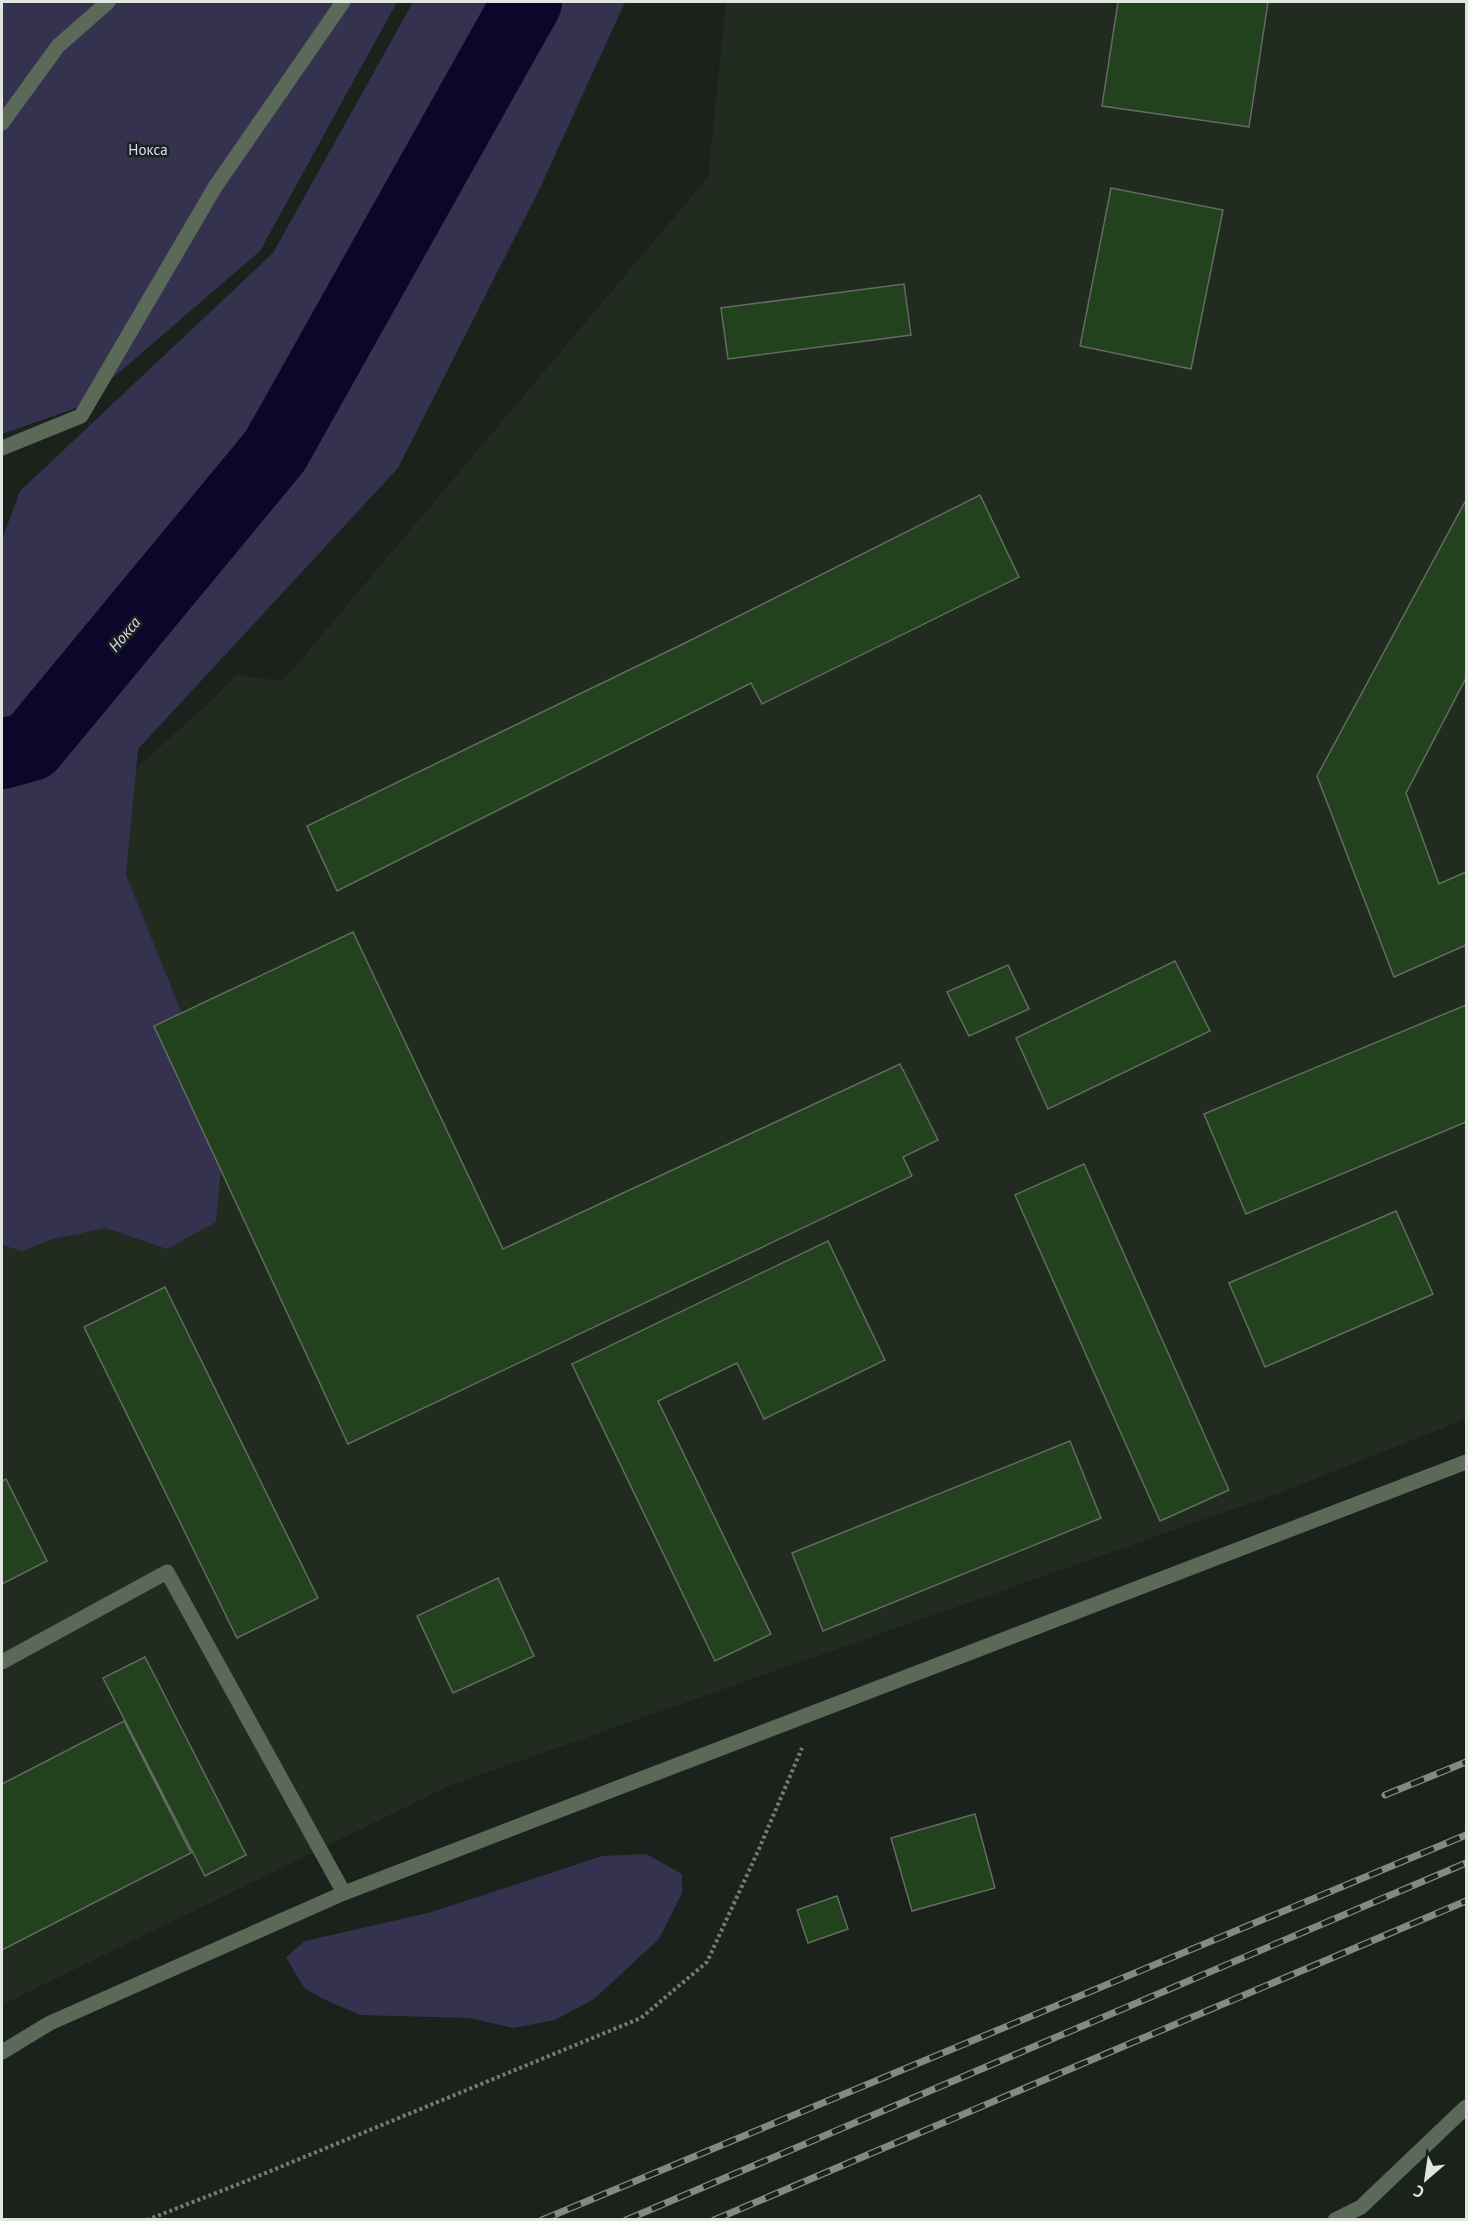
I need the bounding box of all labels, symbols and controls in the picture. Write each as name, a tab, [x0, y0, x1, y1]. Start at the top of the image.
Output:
park label: Нокса	[128, 140, 168, 159]
water label: Нокса	[104, 612, 144, 655]
north arrow	[1396, 2149, 1456, 2209]
text: С	[1410, 2181, 1427, 2203]

